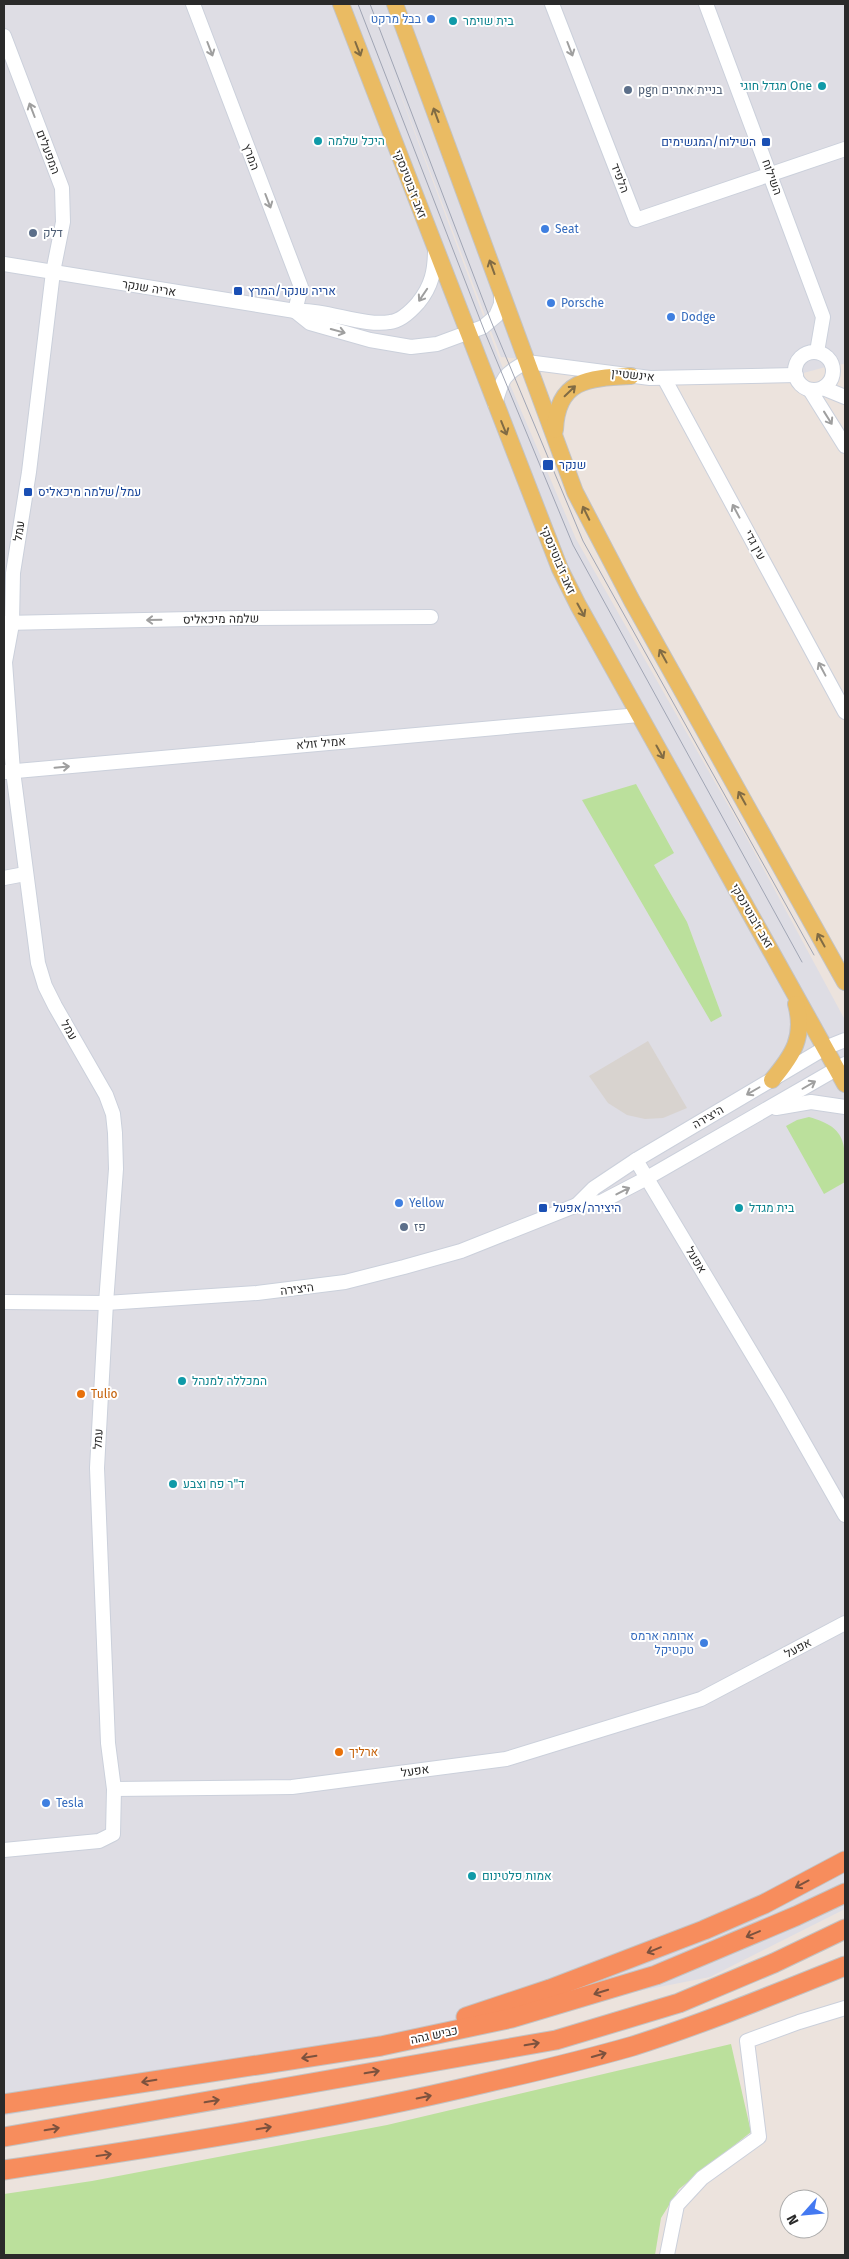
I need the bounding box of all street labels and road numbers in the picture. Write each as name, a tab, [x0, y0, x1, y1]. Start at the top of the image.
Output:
street label: המפעלים	[33, 128, 63, 176]
street label: המרץ	[240, 142, 262, 172]
street label: זאב ז'בוטינסקי	[391, 148, 429, 220]
street label: השילוח	[759, 157, 785, 197]
street label: הלפיד	[608, 161, 632, 195]
street label: אריה שנקר	[121, 277, 177, 299]
street label: אינשטיין	[611, 366, 656, 384]
street label: עמל	[11, 520, 27, 542]
street label: זאב ז'בוטינסקי	[537, 524, 579, 596]
street label: עין גדי	[741, 528, 769, 562]
street label: שלמה מיכאליס	[183, 611, 259, 627]
street label: אמיל זולא	[296, 734, 347, 752]
street label: זאב ז'בוטינסקי	[728, 881, 776, 951]
street label: עמל	[58, 1018, 80, 1042]
street label: היצירה	[690, 1102, 726, 1132]
street label: אפעל	[683, 1244, 709, 1276]
street label: היצירה	[279, 1280, 315, 1298]
street label: עמל	[90, 1428, 106, 1450]
street label: אפעל	[782, 1635, 814, 1661]
street label: אפעל	[400, 1762, 430, 1780]
street label: כביש גהה	[409, 2023, 459, 2047]

